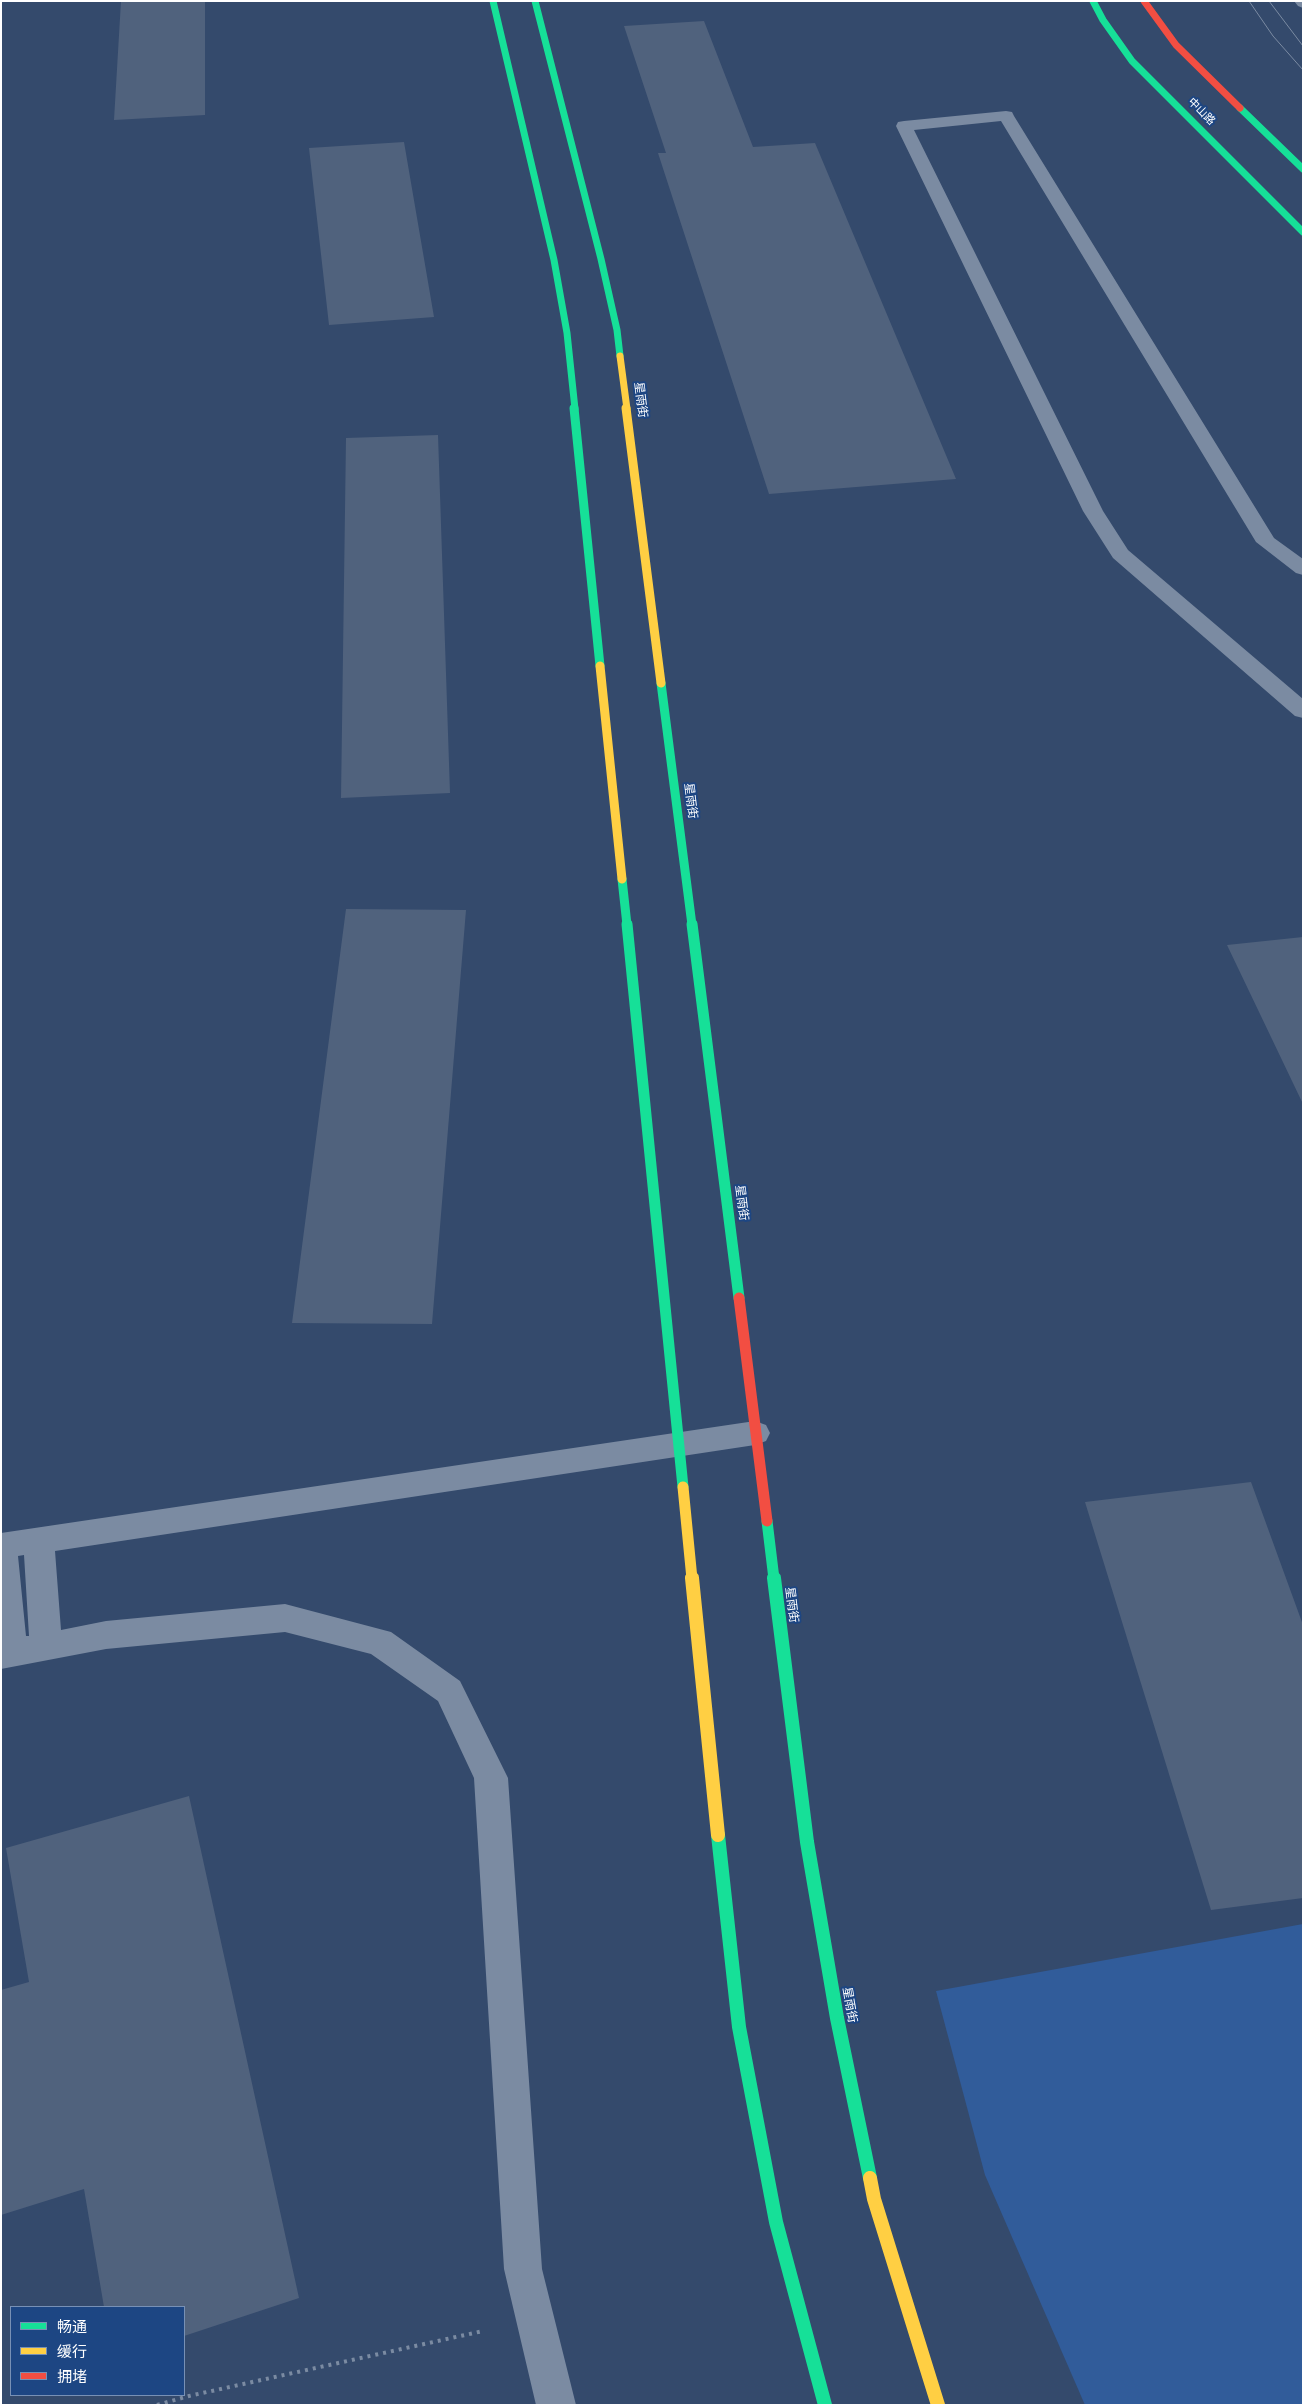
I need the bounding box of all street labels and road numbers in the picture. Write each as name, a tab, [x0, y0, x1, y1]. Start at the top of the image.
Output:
street label: 中山路	[1185, 96, 1217, 128]
street label: 星雨街	[631, 381, 649, 419]
street label: 星雨街	[681, 782, 699, 820]
street label: 星雨街	[732, 1184, 750, 1222]
street label: 星雨街	[782, 1586, 800, 1624]
street label: 星雨街	[839, 1986, 859, 2024]

